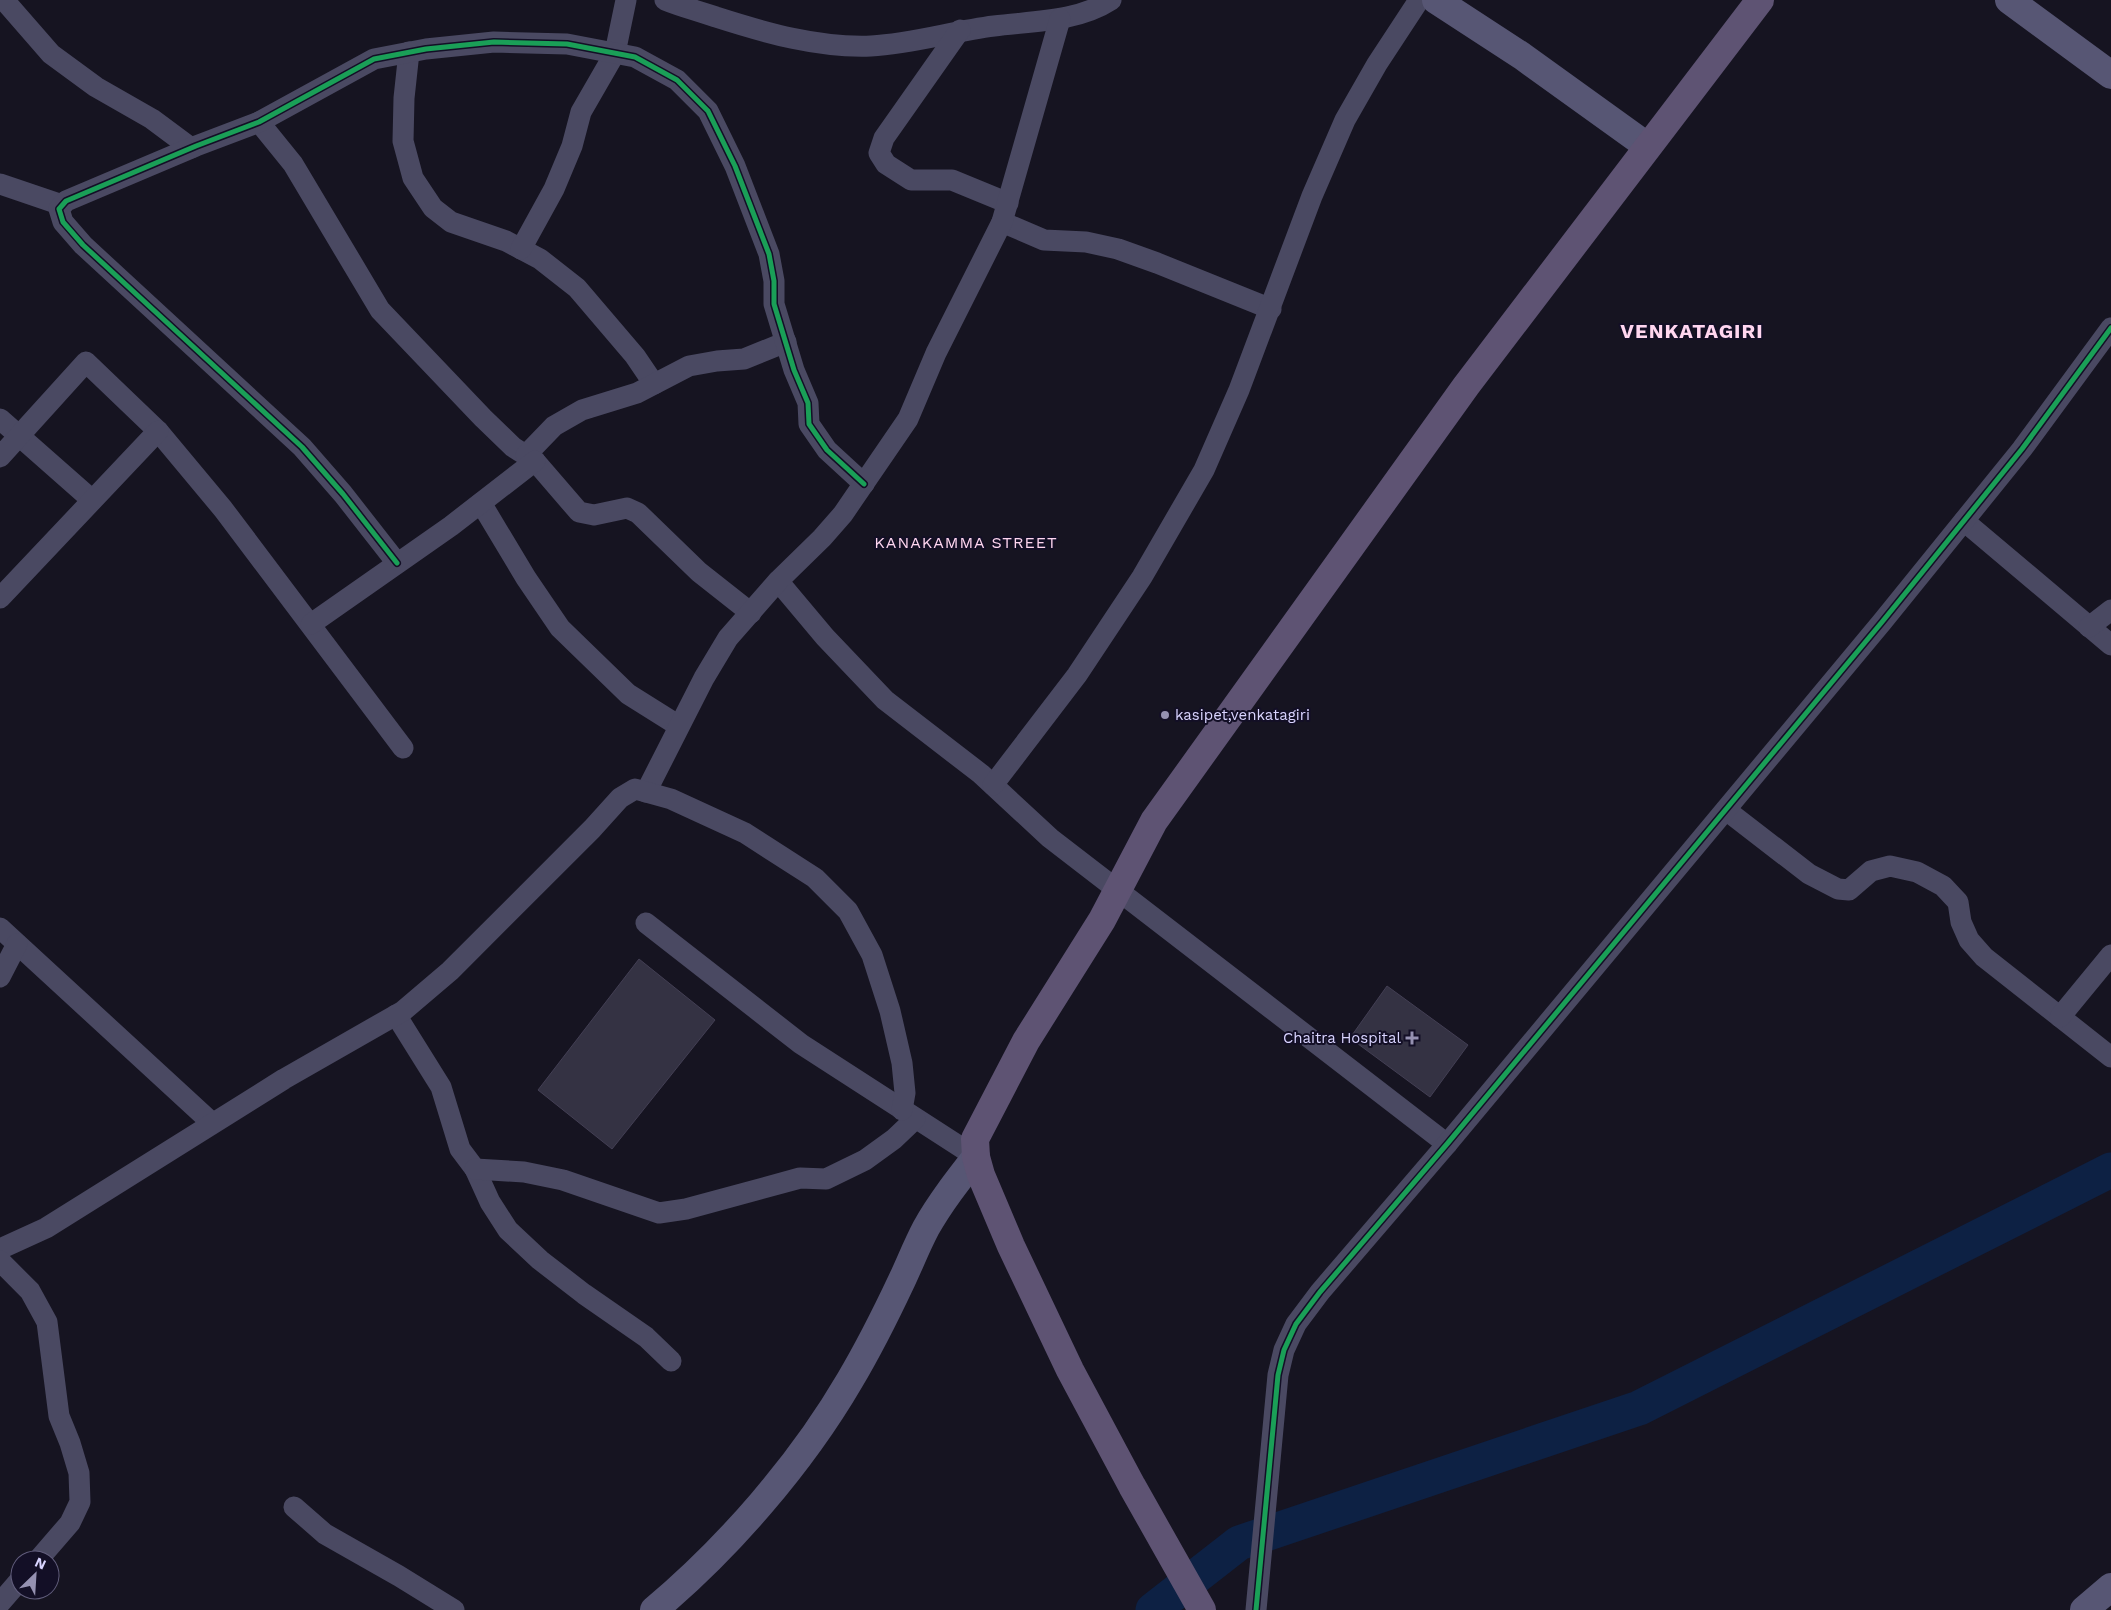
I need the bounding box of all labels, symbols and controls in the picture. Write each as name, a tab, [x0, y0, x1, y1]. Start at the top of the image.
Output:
district label: VENKATAGIRI	[1620, 319, 1764, 343]
district label: KANAKAMMA STREET	[874, 533, 1058, 552]
place label: kasipet,venkatagiri	[1175, 706, 1310, 724]
marker: kasipet,venkatagiri	[1159, 709, 1171, 721]
place label: Chaitra Hospital	[1283, 1029, 1401, 1047]
marker: Chaitra Hospital	[1405, 1031, 1419, 1045]
north arrow	[10, 1550, 60, 1600]
text: N	[32, 1554, 49, 1573]

